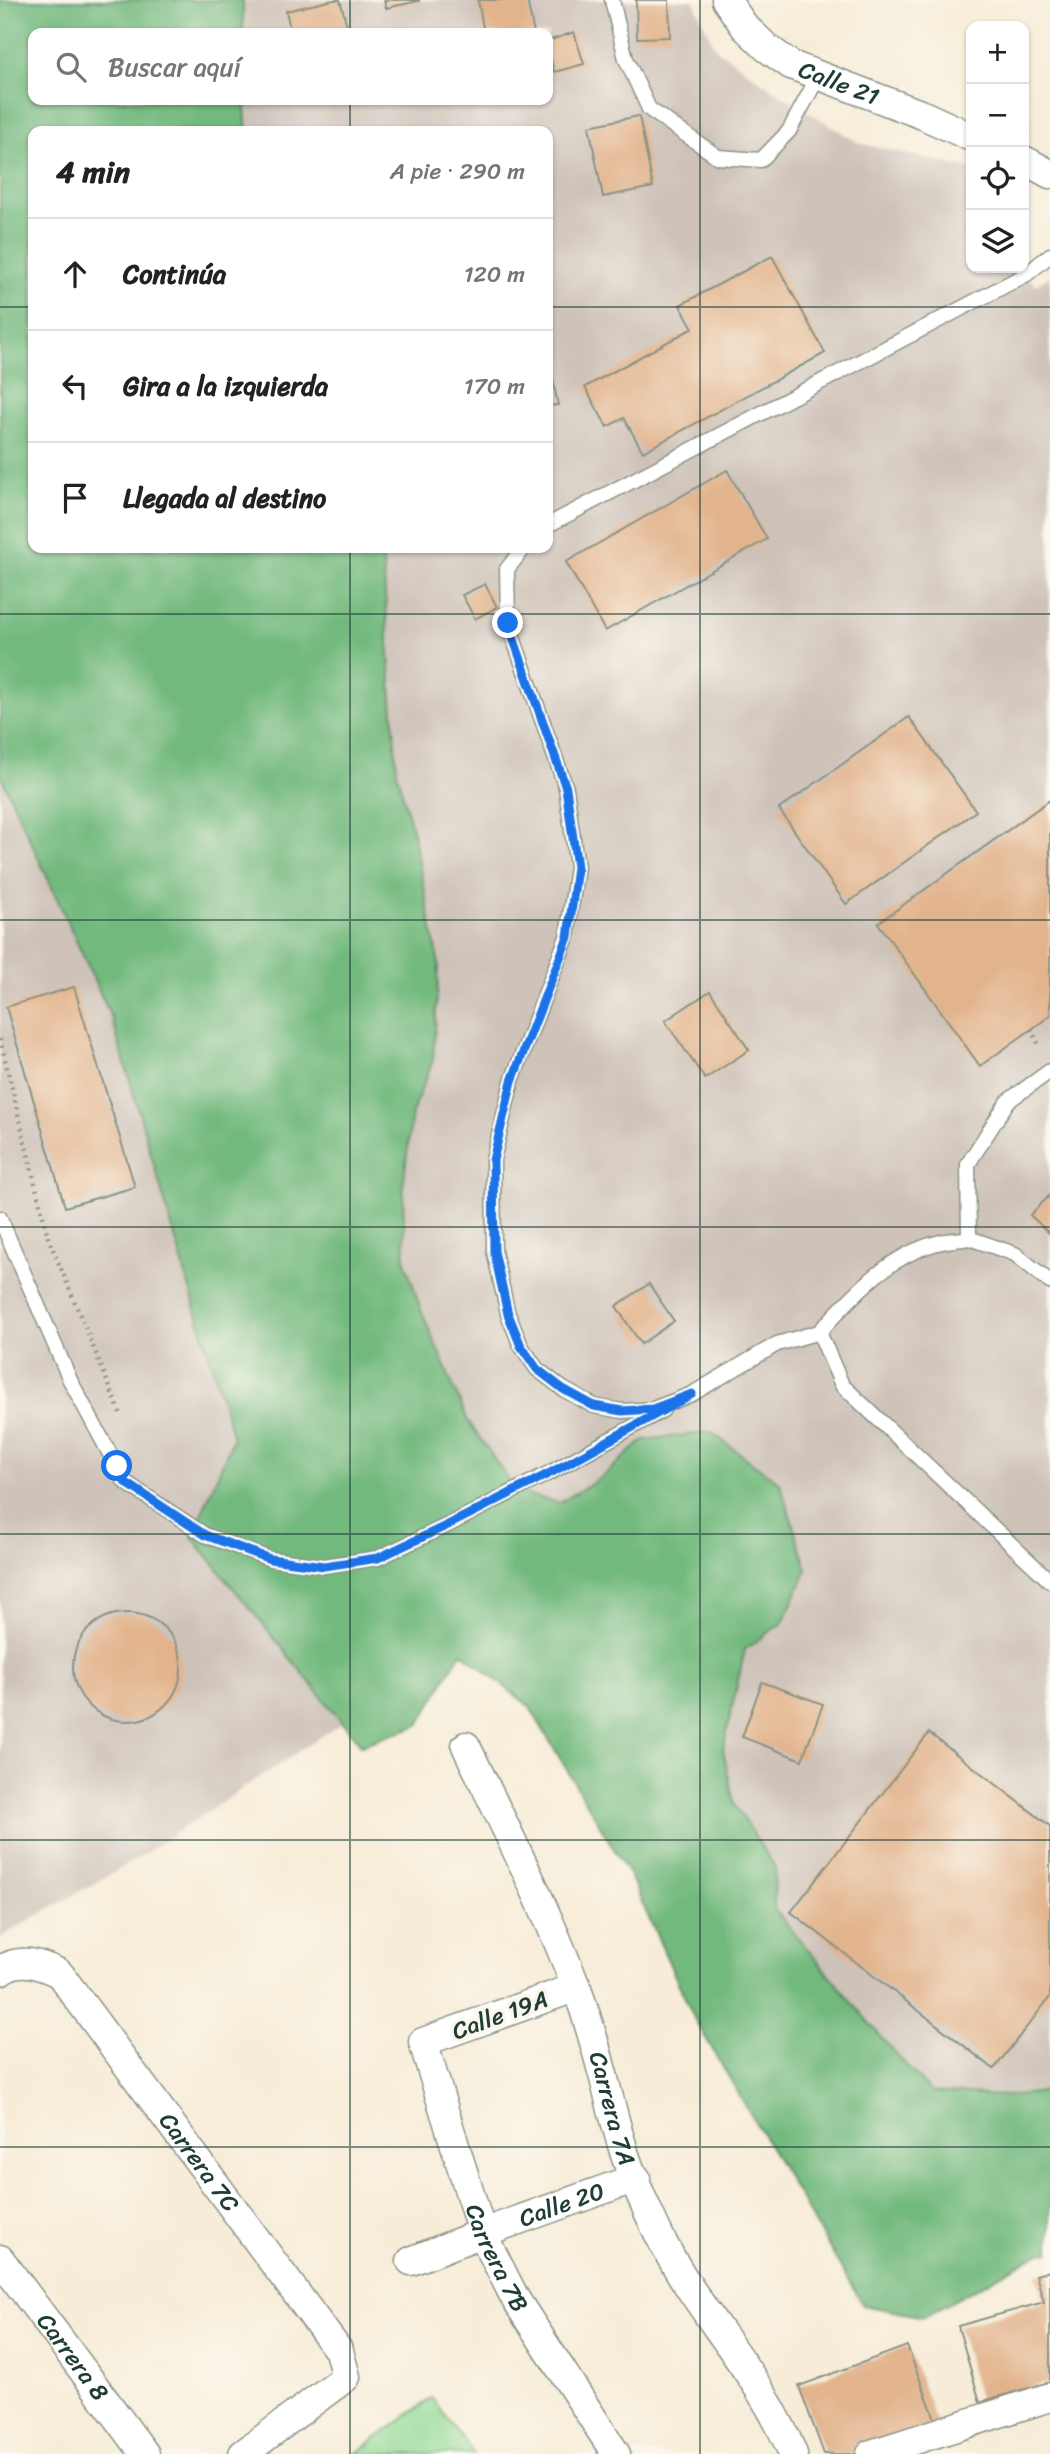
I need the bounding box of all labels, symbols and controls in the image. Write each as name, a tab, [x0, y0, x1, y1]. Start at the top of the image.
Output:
map controls	[966, 21, 1029, 273]
button: +	[966, 21, 1029, 84]
search box	[28, 28, 553, 105]
text: Buscar aquí	[108, 44, 241, 90]
icon: search	[52, 48, 90, 86]
street label: Calle 21	[792, 49, 885, 118]
button: −	[966, 84, 1029, 147]
text: 4 min	[56, 145, 130, 199]
button: locate	[966, 147, 1029, 210]
text: A pie · 290 m	[390, 151, 525, 192]
button: layers	[966, 210, 1029, 273]
text: Continúa	[123, 251, 226, 297]
text: 120 m	[464, 254, 525, 295]
icon: ahead	[56, 255, 94, 293]
text: Gira a la izquierda	[123, 363, 328, 409]
text: 170 m	[464, 366, 525, 407]
icon: left	[56, 367, 94, 405]
text: Llegada al destino	[123, 475, 326, 521]
icon: arrive	[56, 479, 94, 517]
route end	[492, 607, 523, 638]
route start	[101, 1450, 132, 1481]
street label: Calle 19A	[446, 1978, 554, 2052]
street label: Carrera 7A	[577, 2047, 648, 2171]
street label: Carrera 7C	[148, 2103, 250, 2221]
street label: Calle 20	[513, 2170, 610, 2239]
street label: Carrera 7B	[453, 2199, 540, 2321]
street label: Carrera 8	[26, 2304, 120, 2410]

